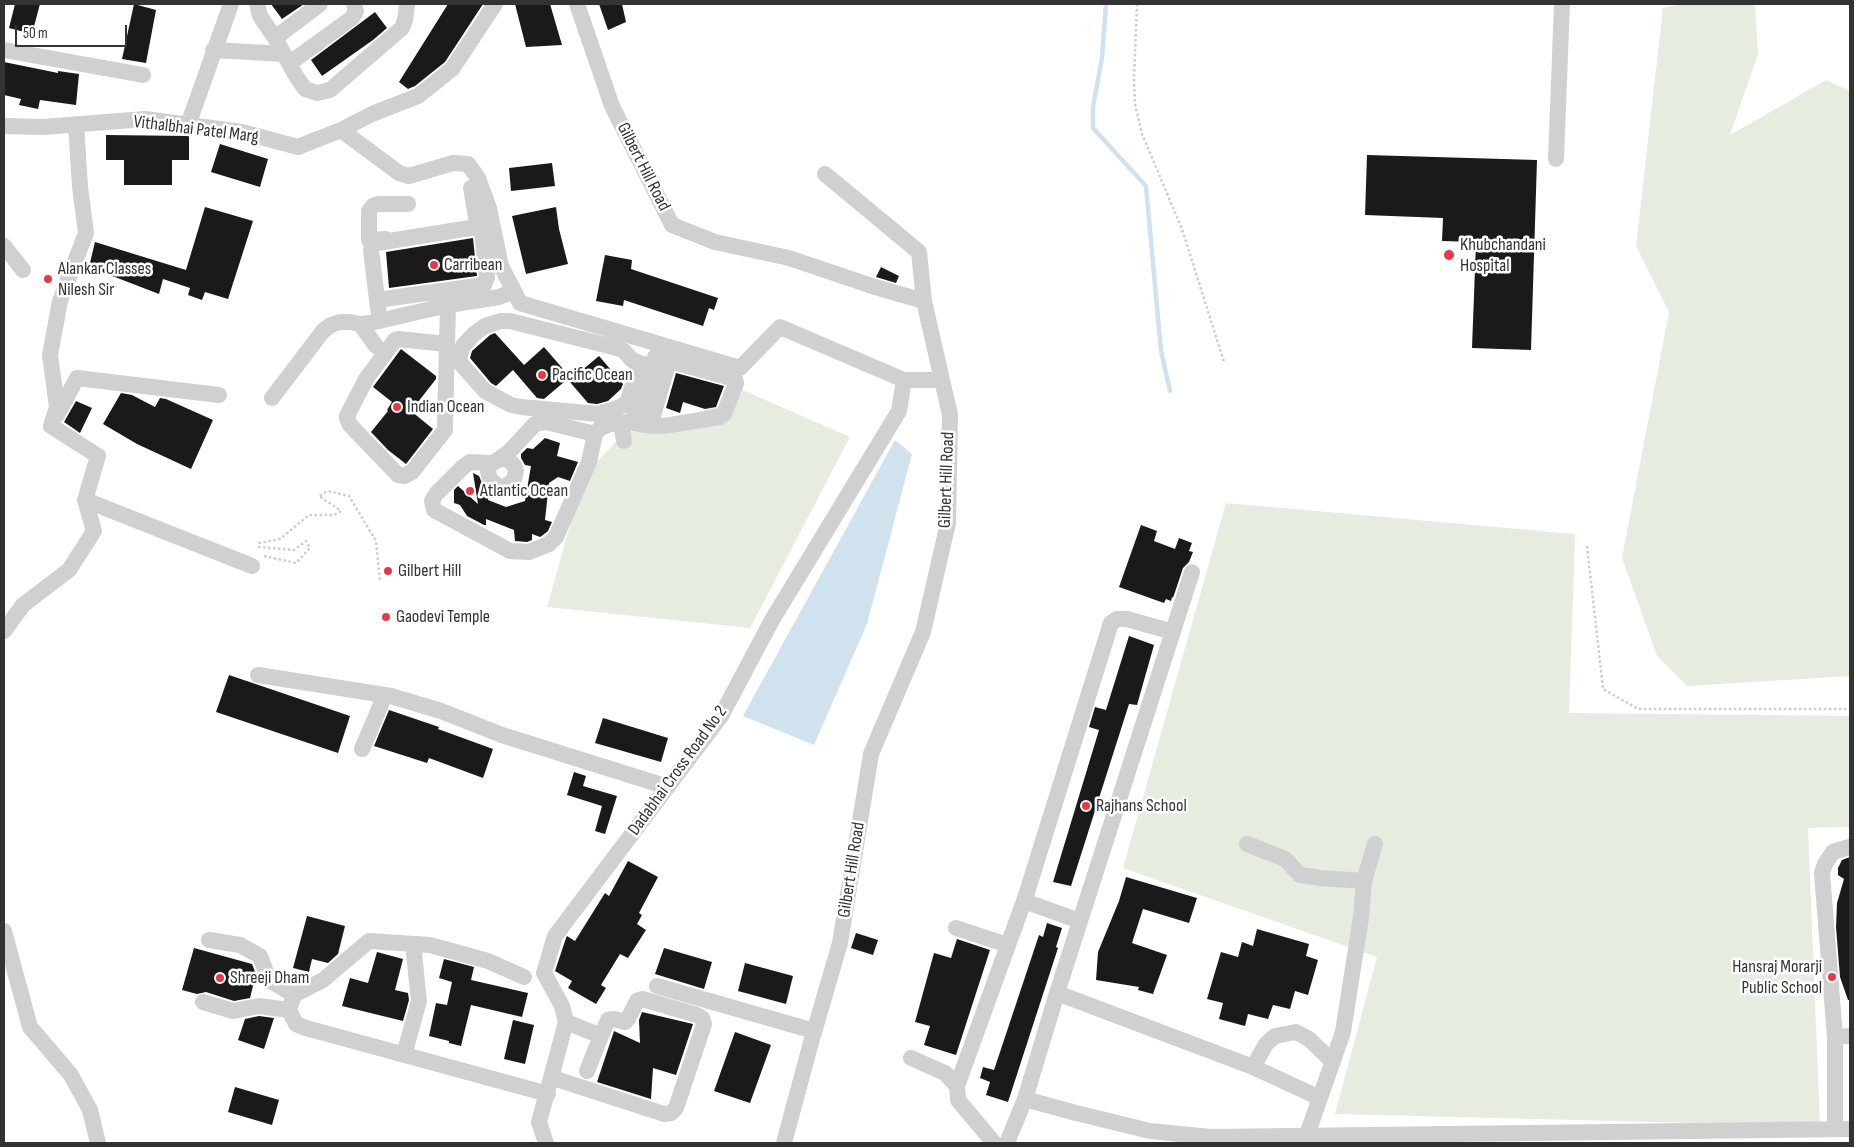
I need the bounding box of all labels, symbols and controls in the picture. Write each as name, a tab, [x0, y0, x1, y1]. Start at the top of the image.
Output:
scale bar	[18, 15, 130, 47]
text: 50 m	[23, 24, 48, 43]
street label: Vithalbhai Patel Marg	[132, 112, 260, 148]
street label: Gilbert Hill Road	[612, 119, 674, 215]
place label: Khubchandani Hospital	[1460, 234, 1546, 276]
marker: Khubchandani Hospital	[1442, 248, 1456, 262]
place label: Carribean	[444, 254, 502, 276]
place label: Alankar Classes Nilesh Sir	[58, 258, 151, 300]
marker: Carribean	[428, 259, 440, 271]
marker: Alankar Classes Nilesh Sir	[42, 273, 54, 285]
place label: Pacific Ocean	[552, 364, 633, 386]
marker: Pacific Ocean	[536, 369, 548, 381]
place label: Indian Ocean	[407, 396, 485, 418]
marker: Indian Ocean	[391, 401, 403, 413]
street label: Gilbert Hill Road	[935, 432, 959, 528]
place label: Atlantic Ocean	[480, 480, 568, 502]
marker: Atlantic Ocean	[464, 485, 476, 497]
place label: Gilbert Hill	[398, 560, 461, 582]
marker: Gilbert Hill	[382, 565, 394, 577]
place label: Gaodevi Temple	[396, 606, 490, 628]
marker: Gaodevi Temple	[380, 611, 392, 623]
street label: Dadabhai Cross Road No 2	[624, 702, 732, 840]
place label: Rajhans School	[1096, 795, 1187, 817]
marker: Rajhans School	[1080, 800, 1092, 812]
street label: Gilbert Hill Road	[834, 821, 870, 919]
place label: Hansraj Morarji Public School	[1732, 956, 1822, 999]
place label: Shreeji Dham	[230, 967, 309, 989]
marker: Hansraj Morarji Public School	[1826, 971, 1838, 983]
marker: Shreeji Dham	[214, 972, 226, 984]

